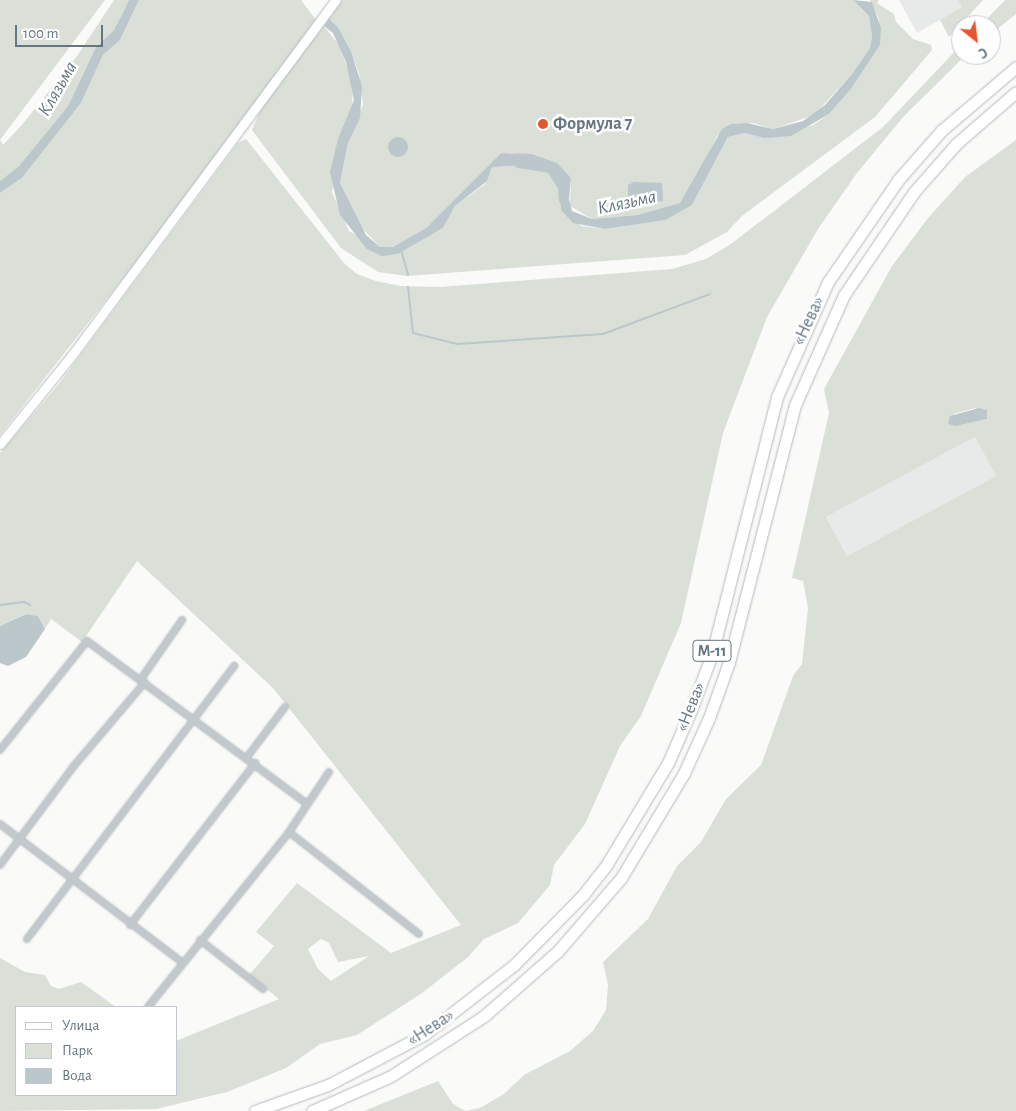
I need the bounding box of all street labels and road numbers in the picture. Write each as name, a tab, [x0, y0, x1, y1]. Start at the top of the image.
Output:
street label: «Нева»	[788, 293, 830, 349]
road number: М-11	[692, 637, 732, 664]
street label: «Нева»	[671, 679, 711, 735]
street label: «Нева»	[404, 1005, 458, 1051]

